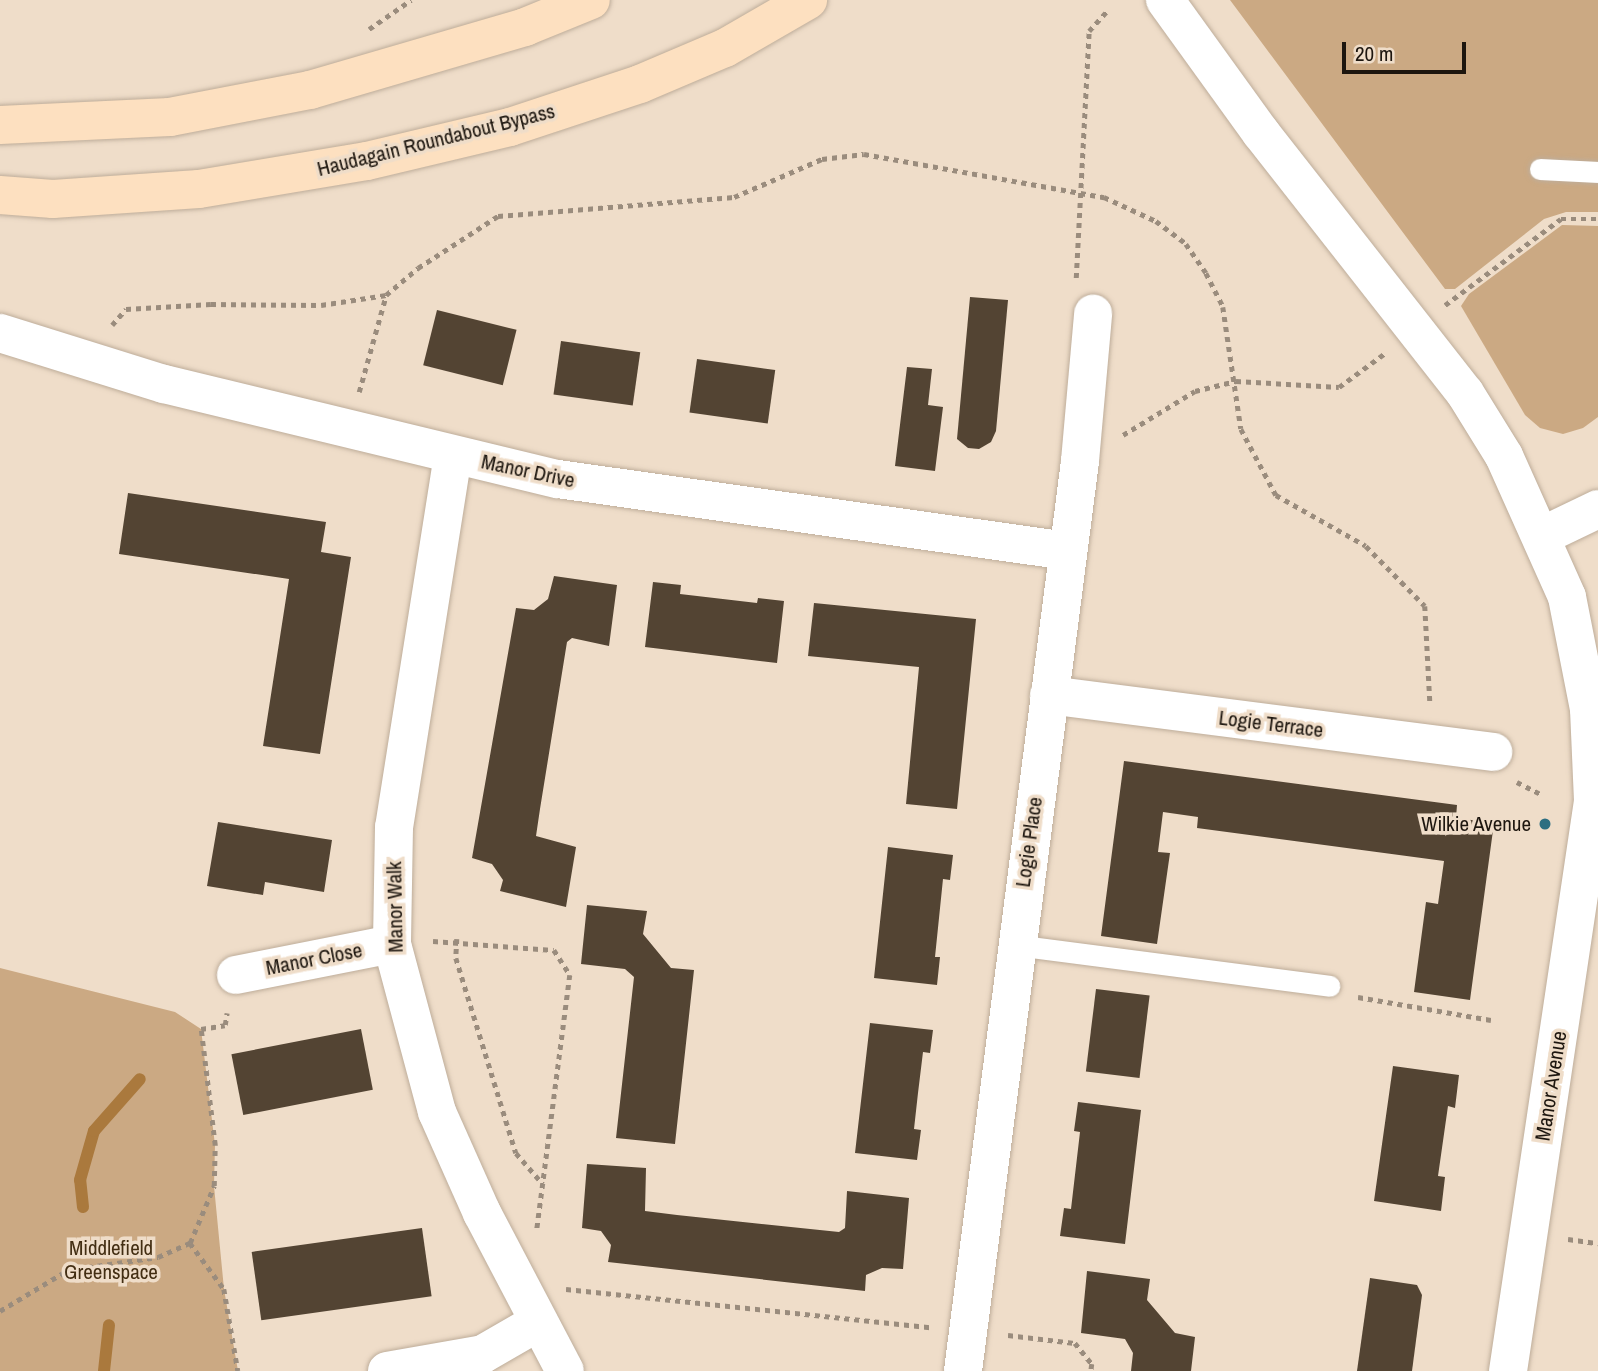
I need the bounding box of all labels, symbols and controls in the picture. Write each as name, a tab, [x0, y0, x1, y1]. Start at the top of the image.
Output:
scale bar	[1346, 28, 1470, 72]
text: 20 m	[1355, 39, 1393, 68]
street label: Haudagain Roundabout Bypass	[315, 98, 557, 182]
street label: Manor Drive	[479, 449, 577, 493]
street label: Logie Terrace	[1217, 705, 1325, 743]
street label: Logie Place	[1010, 795, 1048, 889]
place label: Wilkie Avenue	[1420, 811, 1531, 837]
marker: Wilkie Avenue	[1537, 816, 1553, 832]
street label: Manor Walk	[382, 861, 408, 953]
street label: Manor Close	[264, 937, 364, 981]
street label: Manor Avenue	[1530, 1029, 1572, 1143]
park label: Middlefield Greenspace	[64, 1235, 158, 1285]

